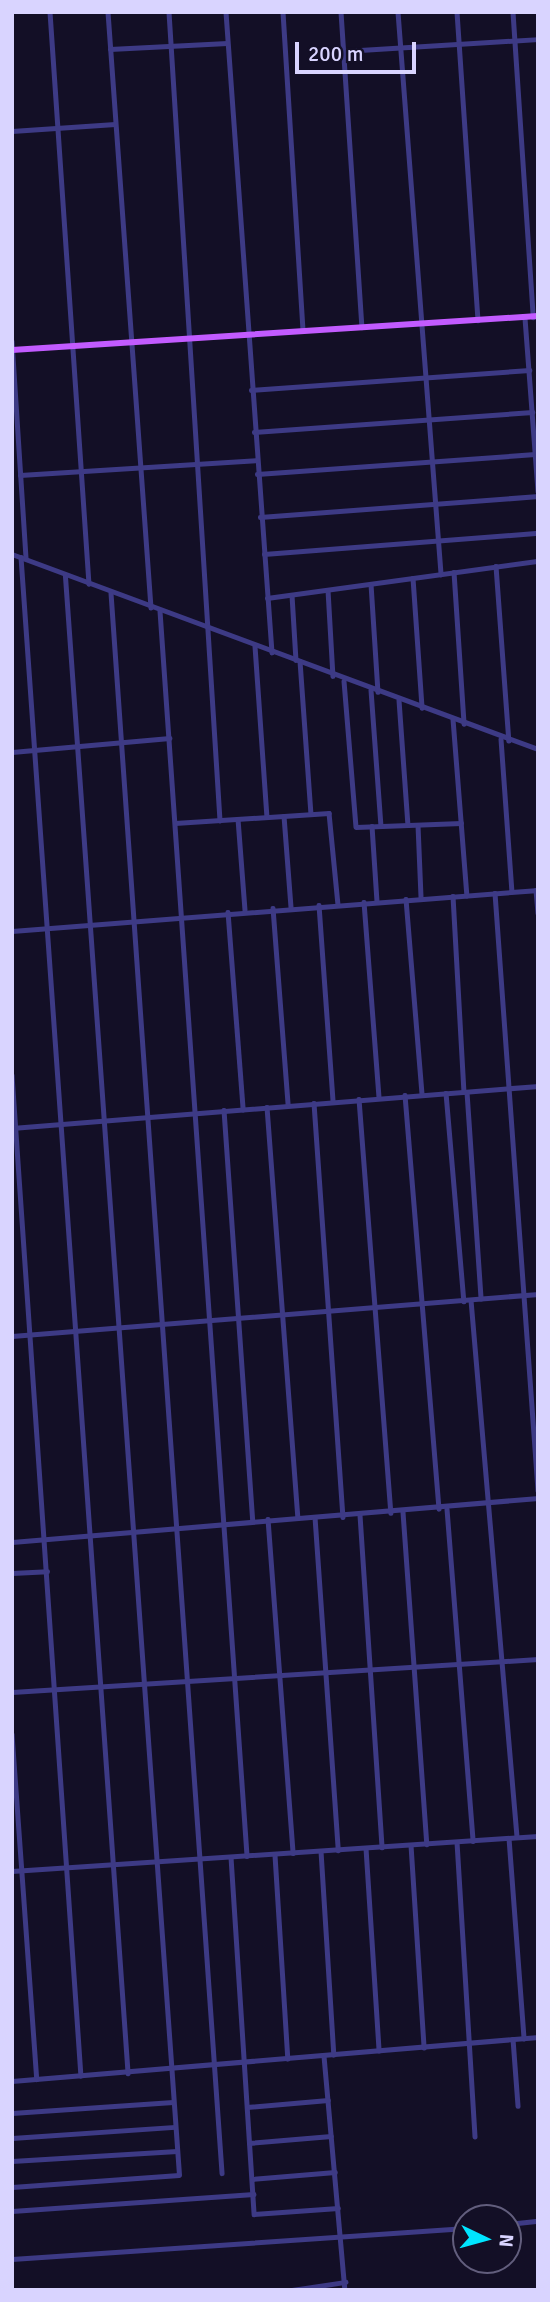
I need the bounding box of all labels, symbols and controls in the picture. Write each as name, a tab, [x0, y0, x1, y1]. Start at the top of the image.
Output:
scale bar	[298, 28, 419, 72]
text: 200 m	[308, 41, 363, 67]
north arrow	[452, 2204, 522, 2274]
text: N	[493, 2233, 518, 2248]

